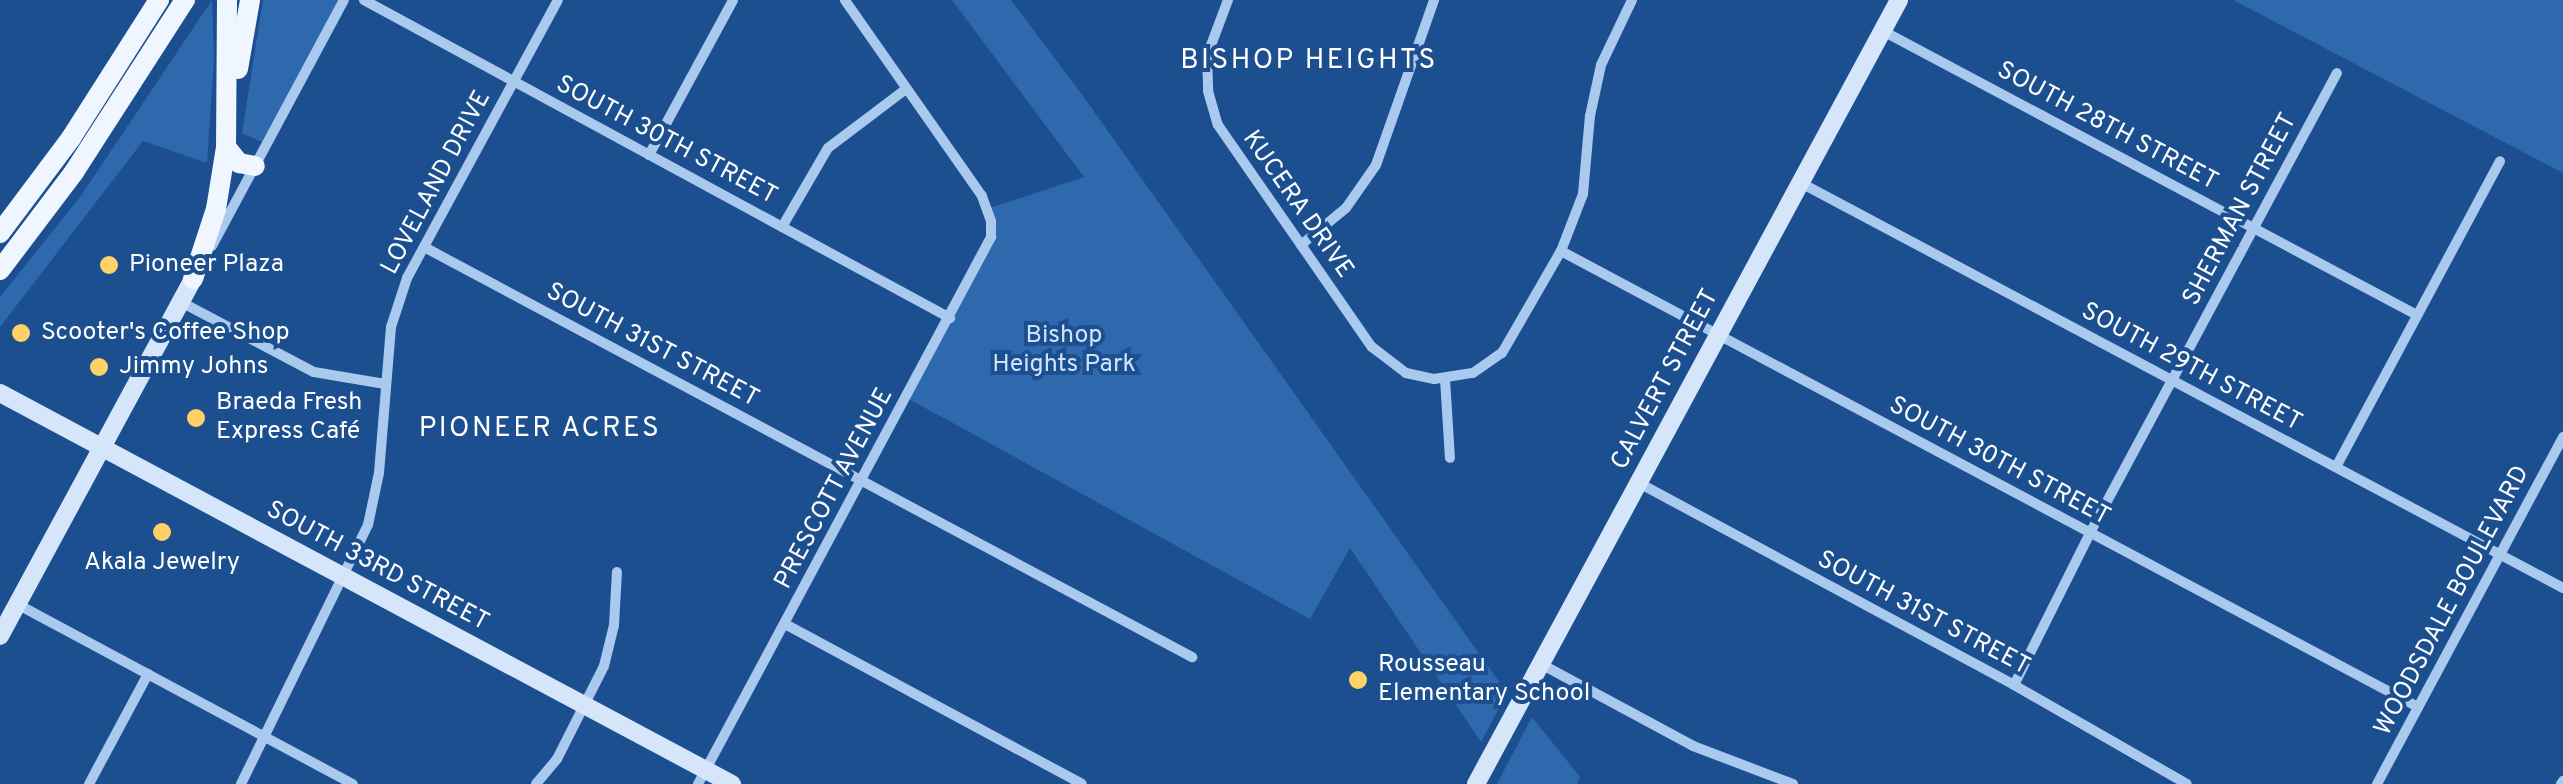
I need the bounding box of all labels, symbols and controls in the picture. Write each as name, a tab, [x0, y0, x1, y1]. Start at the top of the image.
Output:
district label: BISHOP HEIGHTS	[1180, 44, 1438, 78]
street label: SOUTH 28TH STREET	[1991, 56, 2223, 198]
street label: SOUTH 30TH STREET	[550, 70, 782, 212]
street label: LOVELAND DRIVE	[376, 86, 498, 280]
street label: SHERMAN STREET	[2178, 109, 2304, 311]
street label: KUCERA DRIVE	[1235, 125, 1359, 285]
place label: Pioneer Plaza	[129, 250, 284, 280]
marker: Pioneer Plaza	[98, 254, 120, 276]
street label: SOUTH 31ST STREET	[540, 277, 764, 415]
street label: CALVERT STREET	[1606, 284, 1726, 476]
street label: SOUTH 29TH STREET	[2076, 297, 2306, 439]
place label: Scooter's Coffee Shop	[41, 318, 290, 348]
marker: Scooter's Coffee Shop	[10, 322, 32, 344]
park label: Bishop Heights Park	[992, 322, 1136, 381]
place label: Jimmy Johns	[119, 352, 269, 382]
marker: Jimmy Johns	[88, 356, 110, 378]
street label: PRESCOTT AVENUE	[769, 382, 901, 596]
place label: Braeda Fresh Express Café	[216, 389, 362, 448]
street label: SOUTH 30TH STREET	[1883, 391, 2115, 533]
marker: Braeda Fresh Express Café	[185, 407, 207, 429]
district label: PIONEER ACRES	[418, 412, 662, 446]
street label: WOODSDALE BOULEVARD	[2369, 461, 2537, 741]
street label: SOUTH 33RD STREET	[261, 496, 493, 638]
marker: Akala Jewelry	[151, 521, 173, 543]
street label: SOUTH 31ST STREET	[1811, 545, 2035, 683]
place label: Akala Jewelry	[84, 548, 240, 578]
place label: Rousseau Elementary School	[1378, 651, 1590, 710]
marker: Rousseau Elementary School	[1347, 669, 1369, 691]

